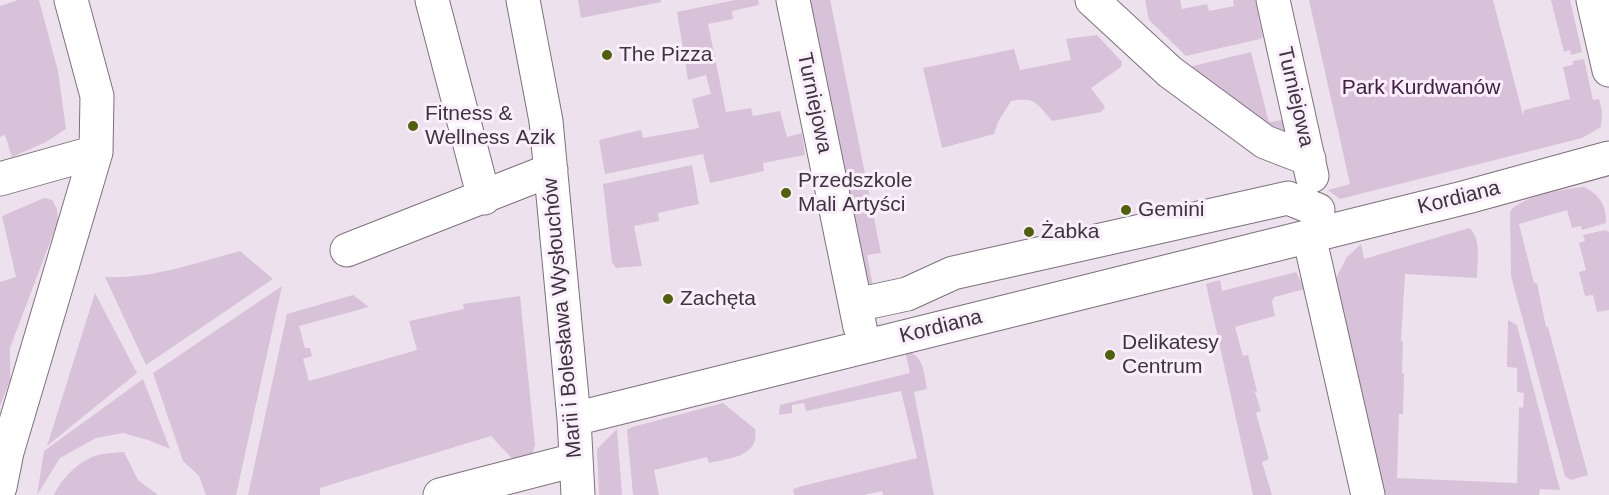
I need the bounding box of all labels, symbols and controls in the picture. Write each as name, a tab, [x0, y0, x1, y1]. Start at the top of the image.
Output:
place label: The Pizza	[619, 42, 712, 68]
street label: Turniejowa	[1271, 45, 1319, 149]
marker: The Pizza	[600, 48, 614, 62]
street label: Turniejowa	[791, 51, 837, 155]
park label: Park Kurdwanów	[1342, 75, 1500, 101]
place label: Fitness & Wellness Azik	[425, 101, 555, 151]
marker: Fitness & Wellness Azik	[406, 119, 420, 133]
place label: Przedszkole Mali Artyści	[798, 168, 912, 218]
street label: Kordiana	[1415, 176, 1503, 220]
street label: Marii i Bolesława Wysłouchów	[538, 177, 588, 459]
marker: Przedszkole Mali Artyści	[779, 186, 793, 200]
place label: Gemini	[1138, 197, 1205, 223]
marker: Gemini	[1119, 203, 1133, 217]
place label: Żabka	[1041, 219, 1099, 245]
marker: Żabka	[1022, 225, 1036, 239]
place label: Zachęta	[680, 286, 756, 312]
marker: Zachęta	[661, 292, 675, 306]
street label: Kordiana	[897, 305, 985, 349]
place label: Delikatesy Centrum	[1122, 330, 1219, 380]
marker: Delikatesy Centrum	[1103, 348, 1117, 362]

